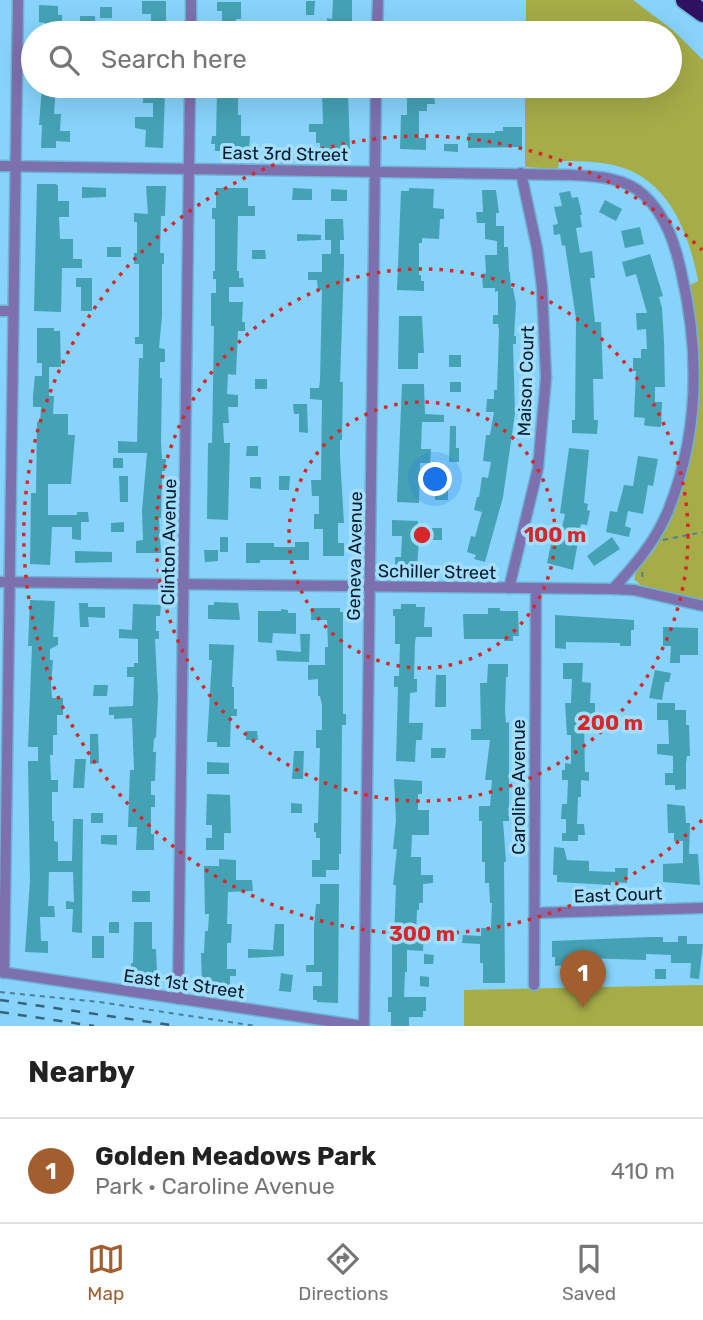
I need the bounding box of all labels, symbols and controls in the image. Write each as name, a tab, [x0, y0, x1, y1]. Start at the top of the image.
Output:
search box	[21, 21, 682, 98]
icon: search	[45, 41, 83, 79]
text: Search here	[101, 44, 247, 75]
street label: East 3rd Street	[222, 142, 348, 166]
street label: Maison Court	[513, 325, 539, 437]
your location	[418, 462, 452, 496]
street label: Clinton Avenue	[157, 478, 181, 606]
street label: Geneva Avenue	[343, 491, 367, 621]
text: 100 m	[524, 522, 586, 547]
centre of rings	[410, 523, 434, 547]
street label: Schiller Street	[378, 560, 496, 584]
text: 200 m	[577, 710, 643, 735]
street label: Caroline Avenue	[508, 719, 530, 855]
street label: East Court	[573, 882, 663, 908]
text: 300 m	[389, 921, 455, 946]
pin: 1	[560, 950, 606, 1008]
street label: East 1st Street	[122, 965, 246, 1003]
text: Nearby	[28, 1054, 135, 1090]
text: Golden Meadows Park	[95, 1141, 376, 1172]
text: 1	[45, 1157, 57, 1185]
text: 410 m	[611, 1157, 675, 1185]
text: Park · Caroline Avenue	[95, 1172, 335, 1200]
tab: Map	[87, 1240, 125, 1305]
tab: Directions	[298, 1240, 388, 1305]
tab: Saved	[562, 1240, 616, 1305]

